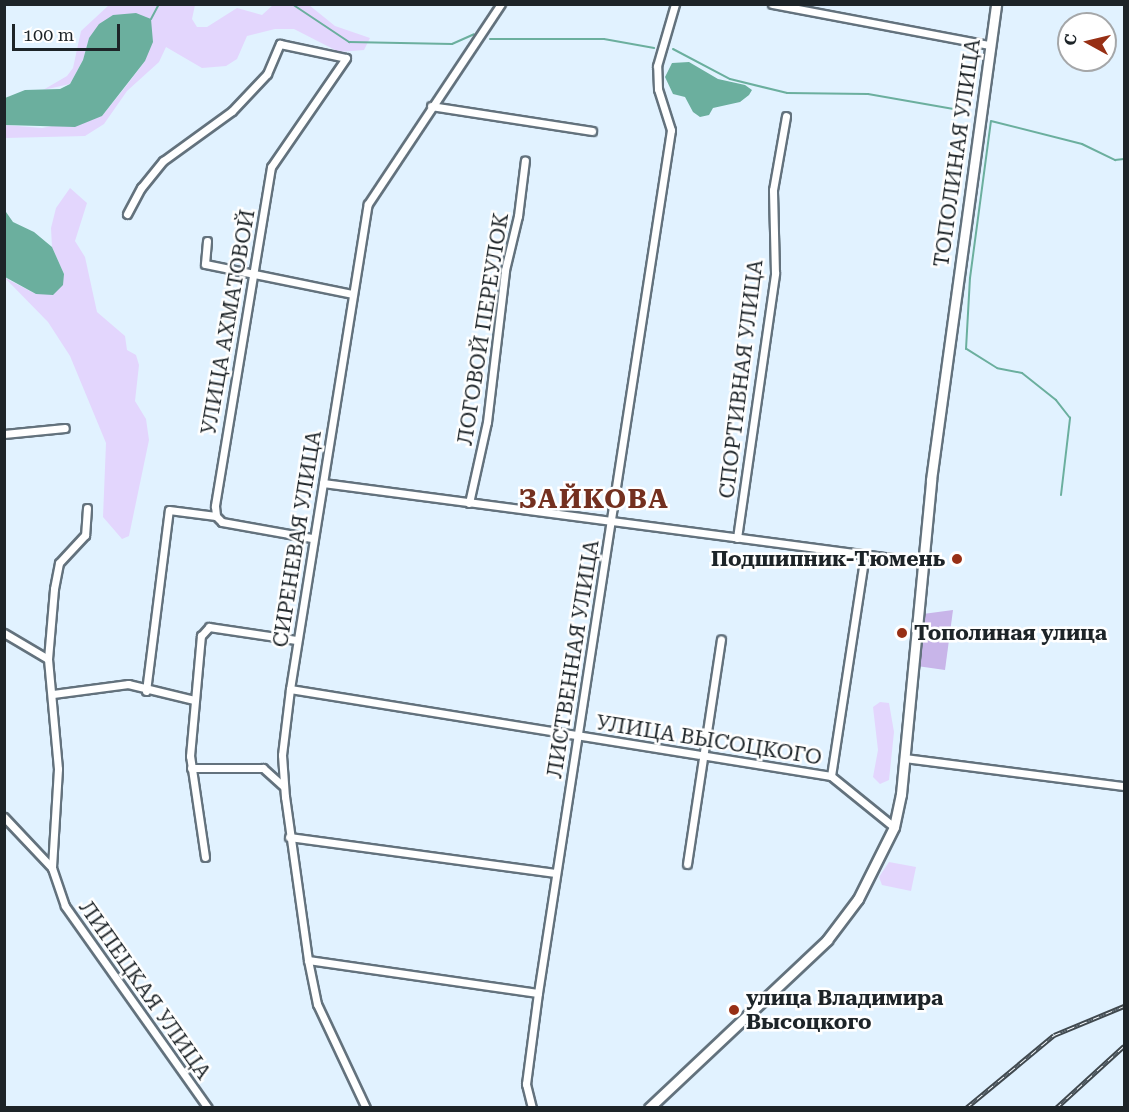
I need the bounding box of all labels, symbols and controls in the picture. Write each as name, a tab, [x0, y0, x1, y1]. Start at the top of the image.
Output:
scale bar	[15, 12, 123, 50]
north arrow	[1057, 12, 1117, 72]
text: 100 m	[23, 24, 74, 45]
text: С	[1060, 33, 1081, 47]
street label: ТОПОЛИНАЯ УЛИЦА	[929, 37, 985, 269]
street label: УЛИЦА АХМАТОВОЙ	[196, 207, 260, 437]
street label: ЛОГОВОЙ ПЕРЕУЛОК	[452, 211, 514, 447]
street label: СПОРТИВНАЯ УЛИЦА	[714, 258, 768, 500]
street label: СИРЕНЕВАЯ УЛИЦА	[267, 429, 327, 649]
district label: ЗАЙКОВА	[519, 484, 669, 516]
street label: ЛИСТВЕННАЯ УЛИЦА	[542, 538, 604, 780]
place label: Подшипник-Тюмень	[711, 546, 945, 572]
marker: Подшипник-Тюмень	[950, 552, 964, 566]
place label: Тополиная улица	[914, 620, 1107, 646]
marker: Тополиная улица	[895, 626, 909, 640]
street label: УЛИЦА ВЫСОЦКОГО	[594, 710, 824, 770]
street label: ЛИПЕЦКАЯ УЛИЦА	[74, 896, 216, 1084]
place label: улица Владимира Высоцкого	[746, 985, 943, 1035]
marker: улица Владимира Высоцкого	[727, 1003, 741, 1017]

